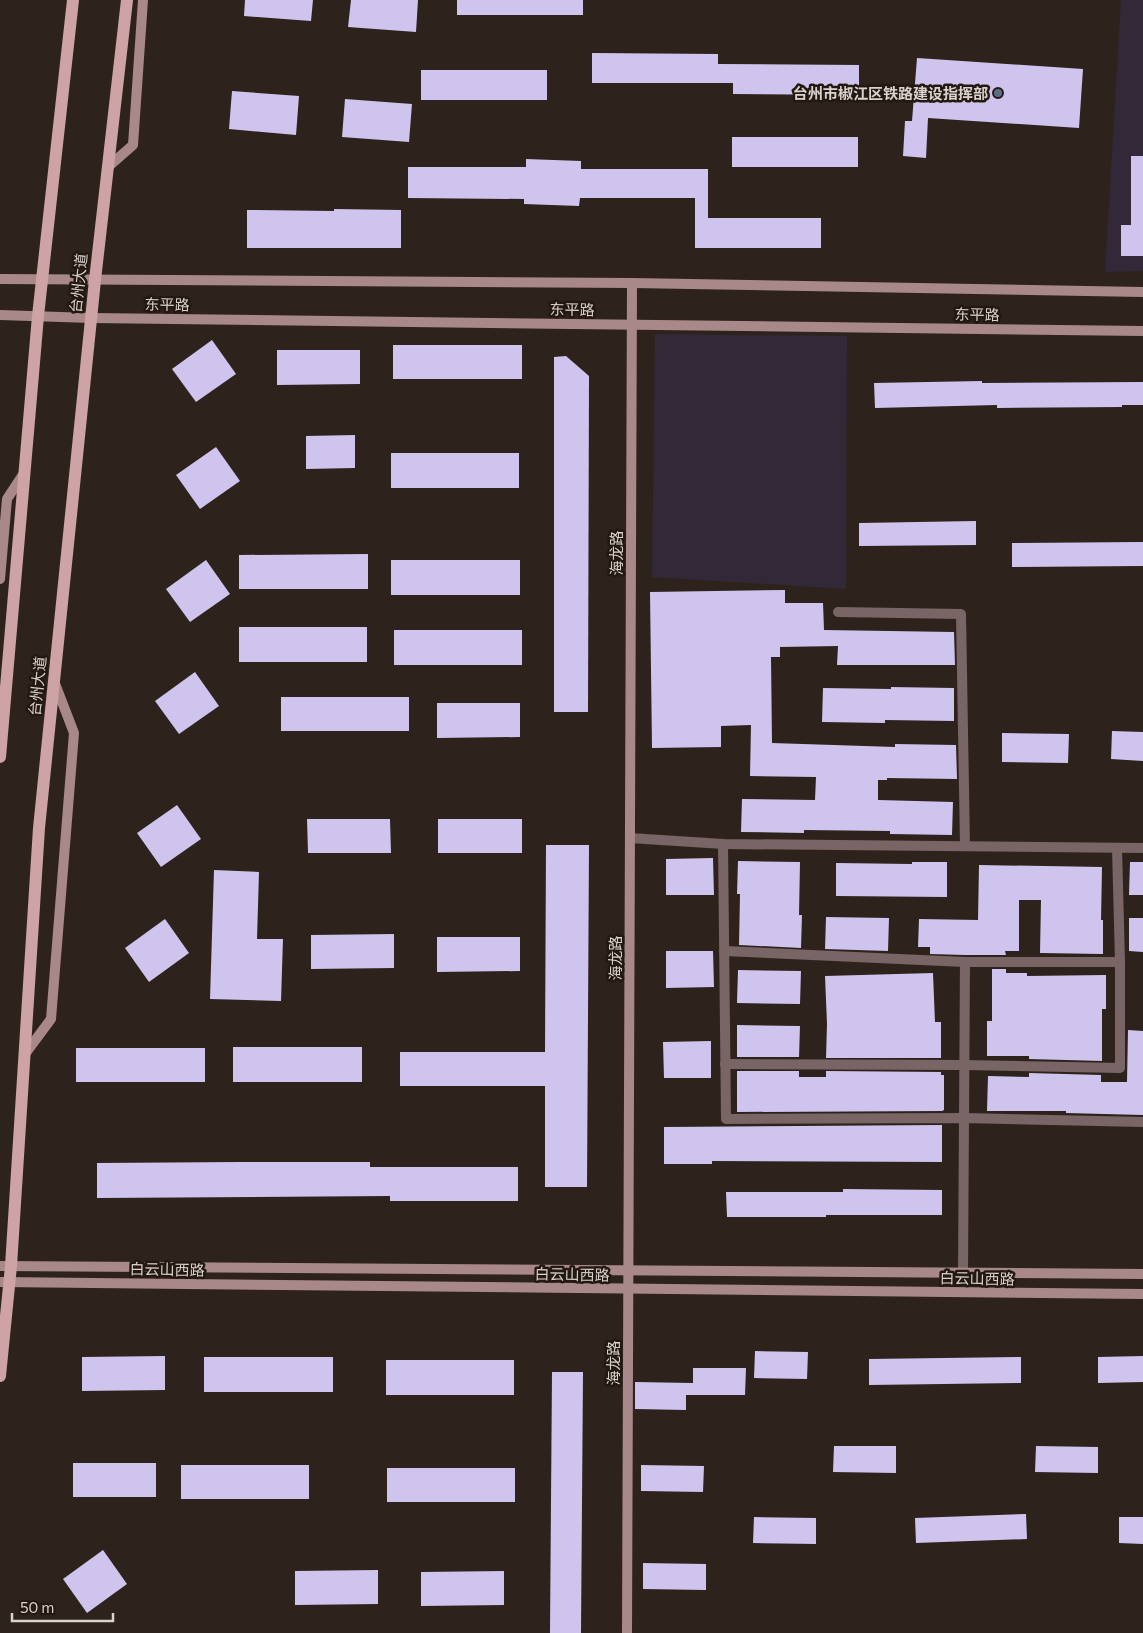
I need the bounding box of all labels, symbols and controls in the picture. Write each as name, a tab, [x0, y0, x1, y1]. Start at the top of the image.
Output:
place label: 台州市椒江区铁路建设指挥部	[793, 84, 988, 102]
marker: 台州市椒江区铁路建设指挥部	[992, 87, 1004, 99]
street label: 台州大道	[66, 252, 90, 314]
street label: 东平路	[144, 295, 190, 313]
street label: 东平路	[549, 300, 595, 318]
street label: 东平路	[954, 305, 1000, 323]
street label: 海龙路	[607, 530, 625, 576]
street label: 台州大道	[25, 655, 49, 717]
street label: 海龙路	[606, 935, 624, 981]
street label: 白云山西路	[129, 1259, 205, 1279]
street label: 白云山西路	[534, 1264, 610, 1284]
street label: 白云山西路	[939, 1268, 1015, 1288]
street label: 海龙路	[604, 1340, 622, 1386]
scale bar	[12, 1590, 114, 1622]
text: 50 m	[20, 1598, 54, 1616]

